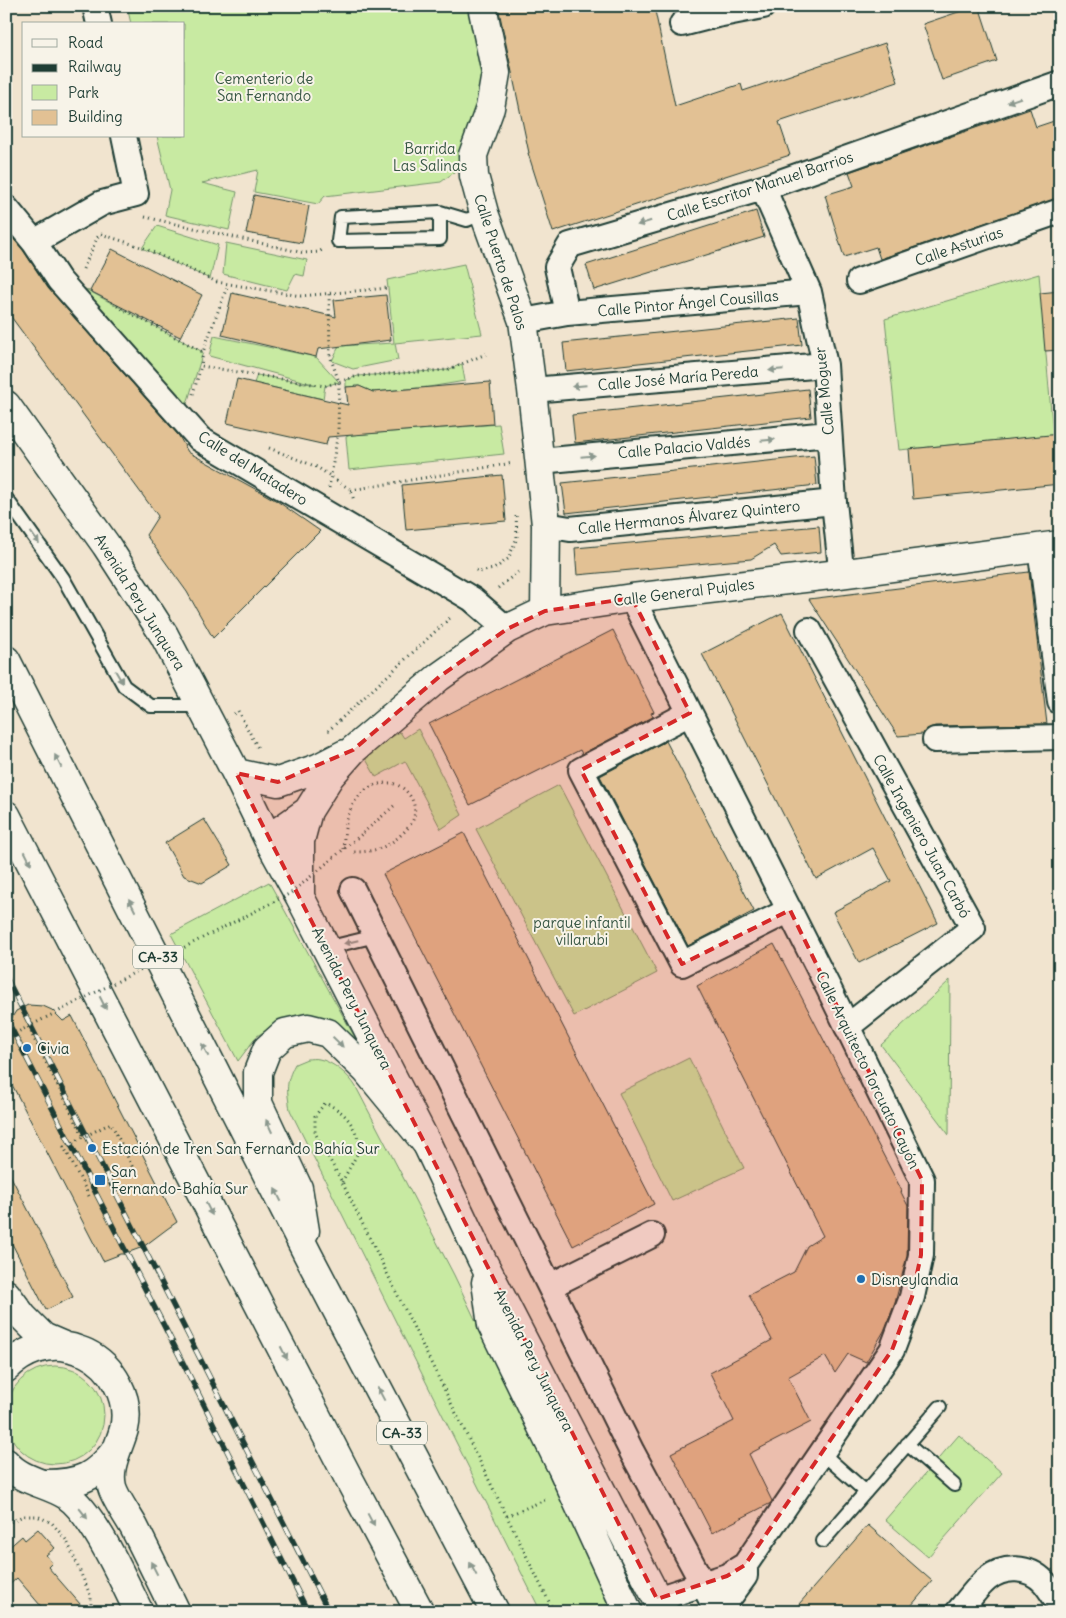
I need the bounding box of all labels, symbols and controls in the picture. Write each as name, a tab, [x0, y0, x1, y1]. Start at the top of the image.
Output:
legend	[22, 22, 185, 138]
text: Road	[68, 33, 103, 52]
text: Railway	[68, 57, 122, 76]
park label: Cementerio de San Fernando	[215, 69, 313, 105]
text: Park	[68, 83, 99, 102]
one-way arrow	[1006, 96, 1021, 104]
text: Building	[68, 107, 123, 126]
park label: Barrida Las Salinas	[393, 139, 468, 175]
street label: Calle Escritor Manuel Barrios	[664, 147, 856, 225]
street label: Calle Puerto de Palos	[470, 192, 532, 333]
one-way arrow	[636, 220, 651, 228]
street label: Calle Asturias	[912, 222, 1006, 270]
street label: Calle Pintor Ángel Cousillas	[597, 286, 780, 320]
street label: Calle Moguer	[810, 346, 838, 436]
street label: Calle José María Pereda	[597, 361, 760, 394]
one-way arrow	[768, 366, 784, 374]
one-way arrow	[571, 382, 587, 390]
street label: Calle del Matadero	[195, 427, 311, 509]
street label: Calle Palacio Valdés	[617, 432, 751, 462]
one-way arrow	[760, 436, 776, 444]
one-way arrow	[581, 452, 597, 460]
street label: Calle Hermanos Álvarez Quintero	[577, 496, 801, 538]
street label: Avenida Pery Junquera	[90, 530, 190, 674]
one-way arrow	[29, 531, 40, 544]
street label: Calle General Pujales	[612, 574, 756, 610]
one-way arrow	[115, 669, 123, 684]
street label: Calle Ingeniero Juan Carbó	[869, 751, 975, 921]
one-way arrow	[54, 754, 62, 768]
one-way arrow	[24, 851, 32, 865]
one-way arrow	[128, 898, 136, 913]
park label: parque infantil villarubi	[533, 913, 631, 949]
street label: Avenida Pery Junquera	[308, 924, 396, 1073]
one-way arrow	[343, 938, 358, 946]
road number: CA-33	[133, 946, 183, 969]
street label: Calle Arquitecto Torcuato Cayón	[812, 968, 924, 1172]
one-way arrow	[99, 995, 107, 1010]
one-way arrow	[332, 1036, 344, 1048]
place label: Civia	[37, 1039, 70, 1058]
marker: Civia	[21, 1042, 33, 1054]
one-way arrow	[201, 1043, 209, 1058]
one-way arrow	[265, 1118, 273, 1133]
place label: Estación de Tren San Fernando Bahía Sur	[102, 1139, 380, 1158]
marker: Estación de Tren San Fernando Bahía Sur	[86, 1142, 98, 1154]
place label: San Fernando-Bahía Sur	[111, 1162, 248, 1198]
marker: San Fernando-Bahía Sur	[93, 1173, 107, 1187]
one-way arrow	[274, 1188, 283, 1203]
one-way arrow	[205, 1202, 213, 1216]
place label: Disneylandia	[871, 1270, 959, 1289]
marker: Disneylandia	[855, 1273, 867, 1285]
street label: Avenida Pery Junquera	[490, 1286, 578, 1435]
one-way arrow	[280, 1346, 288, 1361]
one-way arrow	[377, 1386, 385, 1401]
road number: CA-33	[377, 1422, 427, 1445]
one-way arrow	[78, 1506, 89, 1519]
one-way arrow	[367, 1512, 375, 1527]
one-way arrow	[150, 1561, 158, 1575]
one-way arrow	[469, 1561, 477, 1576]

